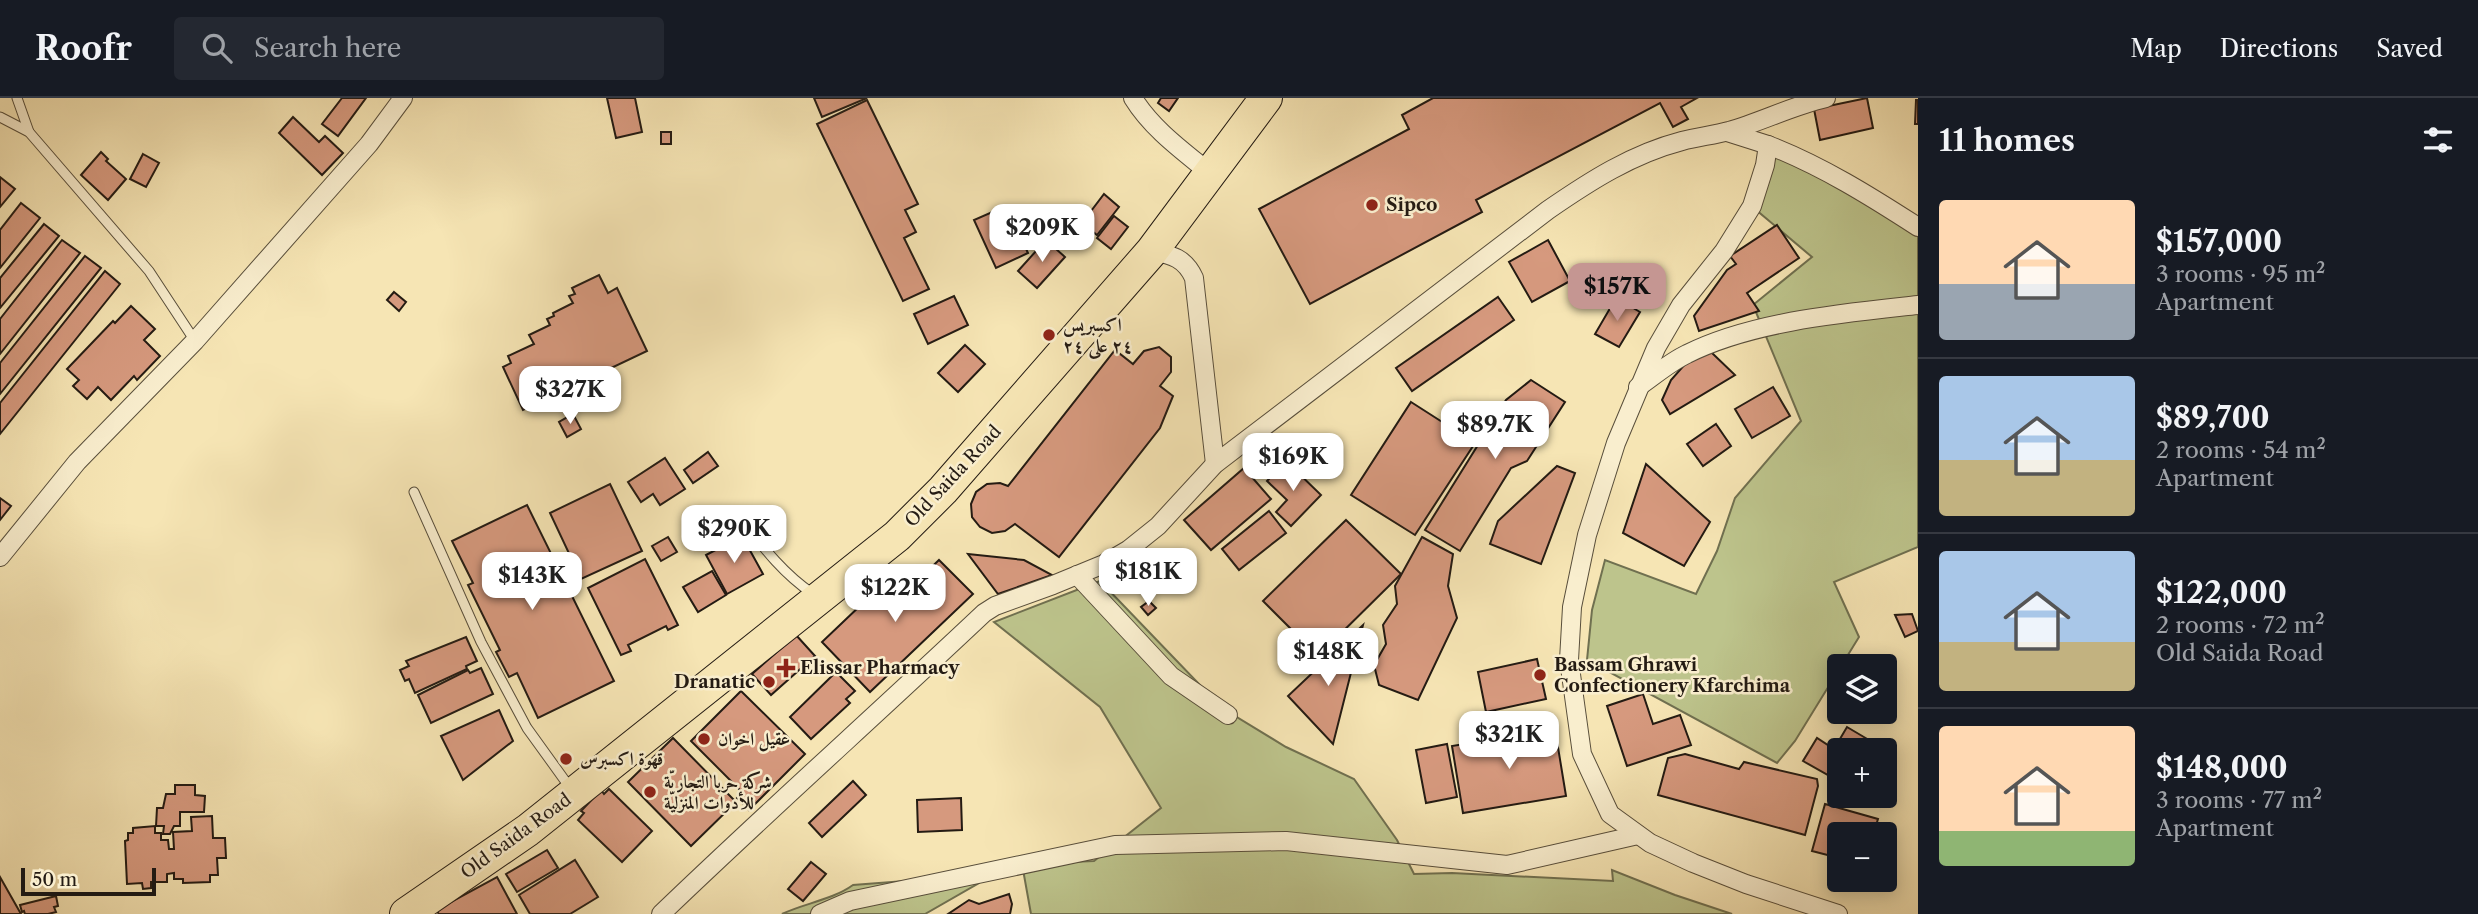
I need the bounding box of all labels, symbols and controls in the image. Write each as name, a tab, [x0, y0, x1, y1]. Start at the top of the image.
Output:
search box	[174, 17, 664, 80]
text: Roofr	[35, 28, 132, 69]
icon: search	[198, 29, 236, 67]
text: Search here	[254, 32, 401, 64]
text: Map	[2130, 34, 2182, 63]
text: Directions	[2220, 34, 2338, 63]
text: Saved	[2376, 34, 2443, 63]
icon: filters	[2419, 121, 2457, 159]
text: 11 homes	[1939, 122, 2075, 159]
place label: Sipco	[1386, 194, 1437, 216]
marker: Sipco	[1364, 197, 1380, 213]
pin: $209K	[993, 204, 1091, 264]
text: $209K	[1005, 213, 1079, 241]
text: $157,000	[2156, 223, 2282, 260]
icon: home	[1995, 228, 2079, 312]
text: 3 rooms · 95 m²	[2156, 260, 2325, 288]
pin: $157K	[1568, 264, 1666, 323]
text: $157K	[1584, 272, 1650, 300]
text: Apartment	[2156, 288, 2274, 316]
place label: اكسبريس ٢٤ على ٢٤	[1063, 314, 1133, 360]
marker: اكسبريس ٢٤ على ٢٤	[1041, 327, 1057, 343]
pin: $327K	[521, 366, 619, 426]
text: $327K	[535, 375, 605, 403]
text: $89,700	[2156, 399, 2270, 436]
pin: $89.7K	[1438, 402, 1552, 461]
icon: home	[1995, 404, 2079, 488]
text: $89.7K	[1457, 410, 1533, 438]
street label: Old Saida Road	[900, 421, 1006, 531]
pin: $169K	[1244, 434, 1342, 493]
text: 2 rooms · 54 m²	[2156, 436, 2326, 464]
text: $169K	[1258, 442, 1328, 470]
text: Apartment	[2156, 464, 2274, 492]
pin: $290K	[685, 505, 783, 565]
text: $290K	[697, 514, 771, 542]
pin: $181K	[1099, 548, 1197, 608]
pin: $143K	[483, 552, 581, 612]
text: $181K	[1115, 557, 1181, 585]
text: $143K	[498, 561, 566, 589]
pin: $122K	[846, 564, 944, 624]
text: $122K	[861, 573, 929, 601]
text: $122,000	[2156, 574, 2287, 611]
icon: home	[1995, 579, 2079, 663]
text: 2 rooms · 72 m²	[2156, 611, 2325, 639]
pin: $148K	[1279, 628, 1377, 688]
text: $148K	[1293, 637, 1363, 665]
text: Old Saida Road	[2156, 639, 2324, 667]
place label: Bassam Ghrawi Confectionery Kfarchima	[1554, 654, 1791, 697]
map controls	[1827, 654, 1897, 892]
button: layers	[1827, 654, 1897, 724]
place label: Elissar Pharmacy	[800, 657, 960, 679]
marker: Elissar Pharmacy	[778, 660, 794, 676]
marker: Bassam Ghrawi Confectionery Kfarchima	[1532, 667, 1548, 683]
place label: Dranatic	[674, 671, 755, 693]
marker: Dranatic	[761, 674, 777, 690]
pin: $321K	[1460, 712, 1558, 771]
text: $321K	[1475, 720, 1543, 748]
place label: عقيل اخوان	[718, 728, 790, 752]
marker: عقيل اخوان	[696, 731, 712, 747]
button: +	[1827, 738, 1897, 808]
place label: قهوة اكسبرس	[580, 748, 663, 770]
text: $148,000	[2156, 749, 2288, 786]
marker: قهوة اكسبرس	[558, 751, 574, 767]
icon: home	[1995, 754, 2079, 838]
place label: شركة حربا التجاريّة للأدوات المنزليّة	[664, 770, 772, 814]
marker: شركة حربا التجاريّة للأدوات المنزليّة	[642, 784, 658, 800]
text: 3 rooms · 77 m²	[2156, 786, 2322, 814]
street label: Old Saida Road	[456, 789, 576, 883]
text: Apartment	[2156, 814, 2274, 842]
button: −	[1827, 822, 1897, 892]
scale bar	[21, 865, 156, 897]
text: 50 m	[32, 868, 77, 891]

